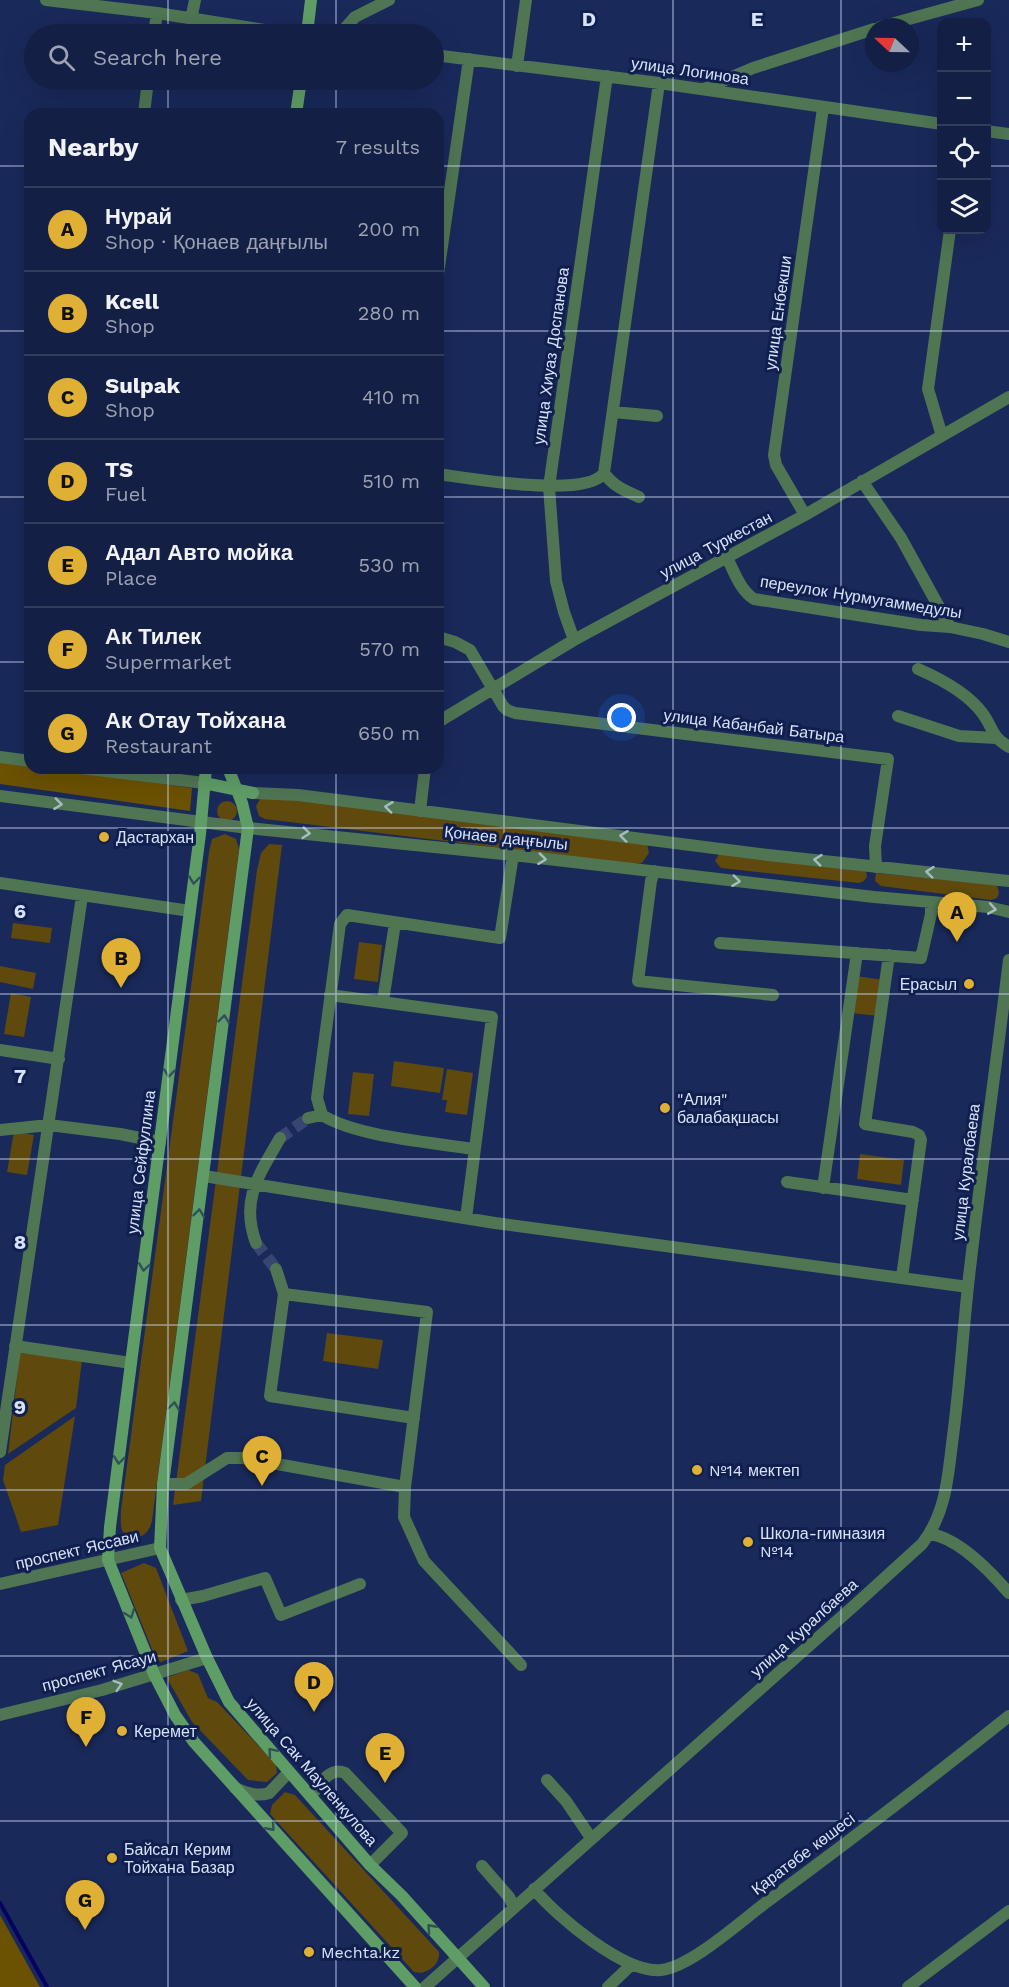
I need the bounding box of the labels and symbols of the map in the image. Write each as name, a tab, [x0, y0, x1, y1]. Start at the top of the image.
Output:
text: D	[582, 7, 596, 31]
text: E	[751, 7, 763, 31]
north arrow	[865, 18, 919, 72]
street label: улица Логинова	[630, 53, 750, 89]
street label: улица Енбекши	[761, 254, 795, 372]
street label: улица Хиуаз Доспанова	[529, 266, 573, 446]
street label: улица Туркестан	[657, 508, 775, 582]
street label: переулок Нурмугаммедулы	[759, 572, 963, 622]
your location	[607, 703, 636, 732]
street label: улица Кабанбай Батыра	[663, 705, 846, 747]
one-way arrow	[53, 797, 63, 809]
one-way arrow	[385, 801, 394, 814]
street label: Қонаев даңғылы	[443, 822, 569, 854]
one-way arrow	[302, 827, 311, 839]
place label: Дастархан	[116, 828, 194, 847]
marker: Дастархан	[97, 830, 111, 844]
one-way arrow	[620, 831, 629, 843]
one-way arrow	[537, 852, 546, 864]
one-way arrow	[813, 854, 823, 867]
one-way arrow	[926, 866, 935, 879]
one-way arrow	[731, 874, 740, 887]
one-way arrow	[189, 876, 201, 885]
pin: A	[938, 892, 976, 942]
text: 6	[14, 899, 26, 923]
one-way arrow	[987, 902, 997, 914]
pin: B	[102, 938, 140, 988]
place label: Ерасыл	[900, 975, 957, 994]
marker: Ерасыл	[962, 977, 976, 991]
one-way arrow	[217, 1015, 229, 1024]
text: 7	[14, 1064, 26, 1088]
one-way arrow	[163, 1069, 176, 1078]
street label: улица Сейфуллина	[123, 1089, 159, 1235]
place label: "Алия" балабақшасы	[677, 1090, 779, 1127]
marker: "Алия" балабақшасы	[658, 1101, 672, 1115]
street label: улица Куралбаева	[948, 1102, 984, 1241]
one-way arrow	[193, 1208, 205, 1217]
text: 8	[14, 1230, 26, 1254]
one-way arrow	[138, 1262, 150, 1271]
text: 9	[14, 1395, 26, 1419]
one-way arrow	[167, 1402, 180, 1411]
pin: C	[242, 1436, 282, 1486]
one-way arrow	[113, 1456, 125, 1465]
place label: №14 мектеп	[709, 1461, 800, 1480]
marker: №14 мектеп	[690, 1463, 704, 1477]
place label: Школа-гимназия №14	[760, 1524, 885, 1561]
street label: проспект Яссави	[14, 1527, 140, 1573]
marker: Школа-гимназия №14	[741, 1535, 755, 1549]
street label: улица Куралбаева	[747, 1575, 862, 1681]
one-way arrow	[123, 1608, 136, 1619]
street label: проспект Ясауи	[40, 1647, 158, 1695]
pin: D	[294, 1662, 334, 1712]
one-way arrow	[112, 1680, 123, 1692]
street label: улица Сак Мауленкулова	[243, 1694, 382, 1850]
pin: F	[66, 1698, 106, 1747]
place label: Керемет	[134, 1722, 197, 1741]
marker: Керемет	[115, 1724, 129, 1738]
pin: E	[366, 1734, 404, 1783]
one-way arrow	[268, 1748, 279, 1759]
street label: Қаратөбе көшесі	[748, 1809, 858, 1899]
one-way arrow	[264, 1820, 275, 1831]
place label: Байсал Керим Тойхана Базар	[124, 1840, 235, 1877]
marker: Байсал Керим Тойхана Базар	[105, 1851, 119, 1865]
pin: G	[66, 1880, 104, 1930]
one-way arrow	[427, 1924, 438, 1935]
place label: Mechta.kz	[321, 1943, 400, 1962]
marker: Mechta.kz	[302, 1945, 316, 1959]

